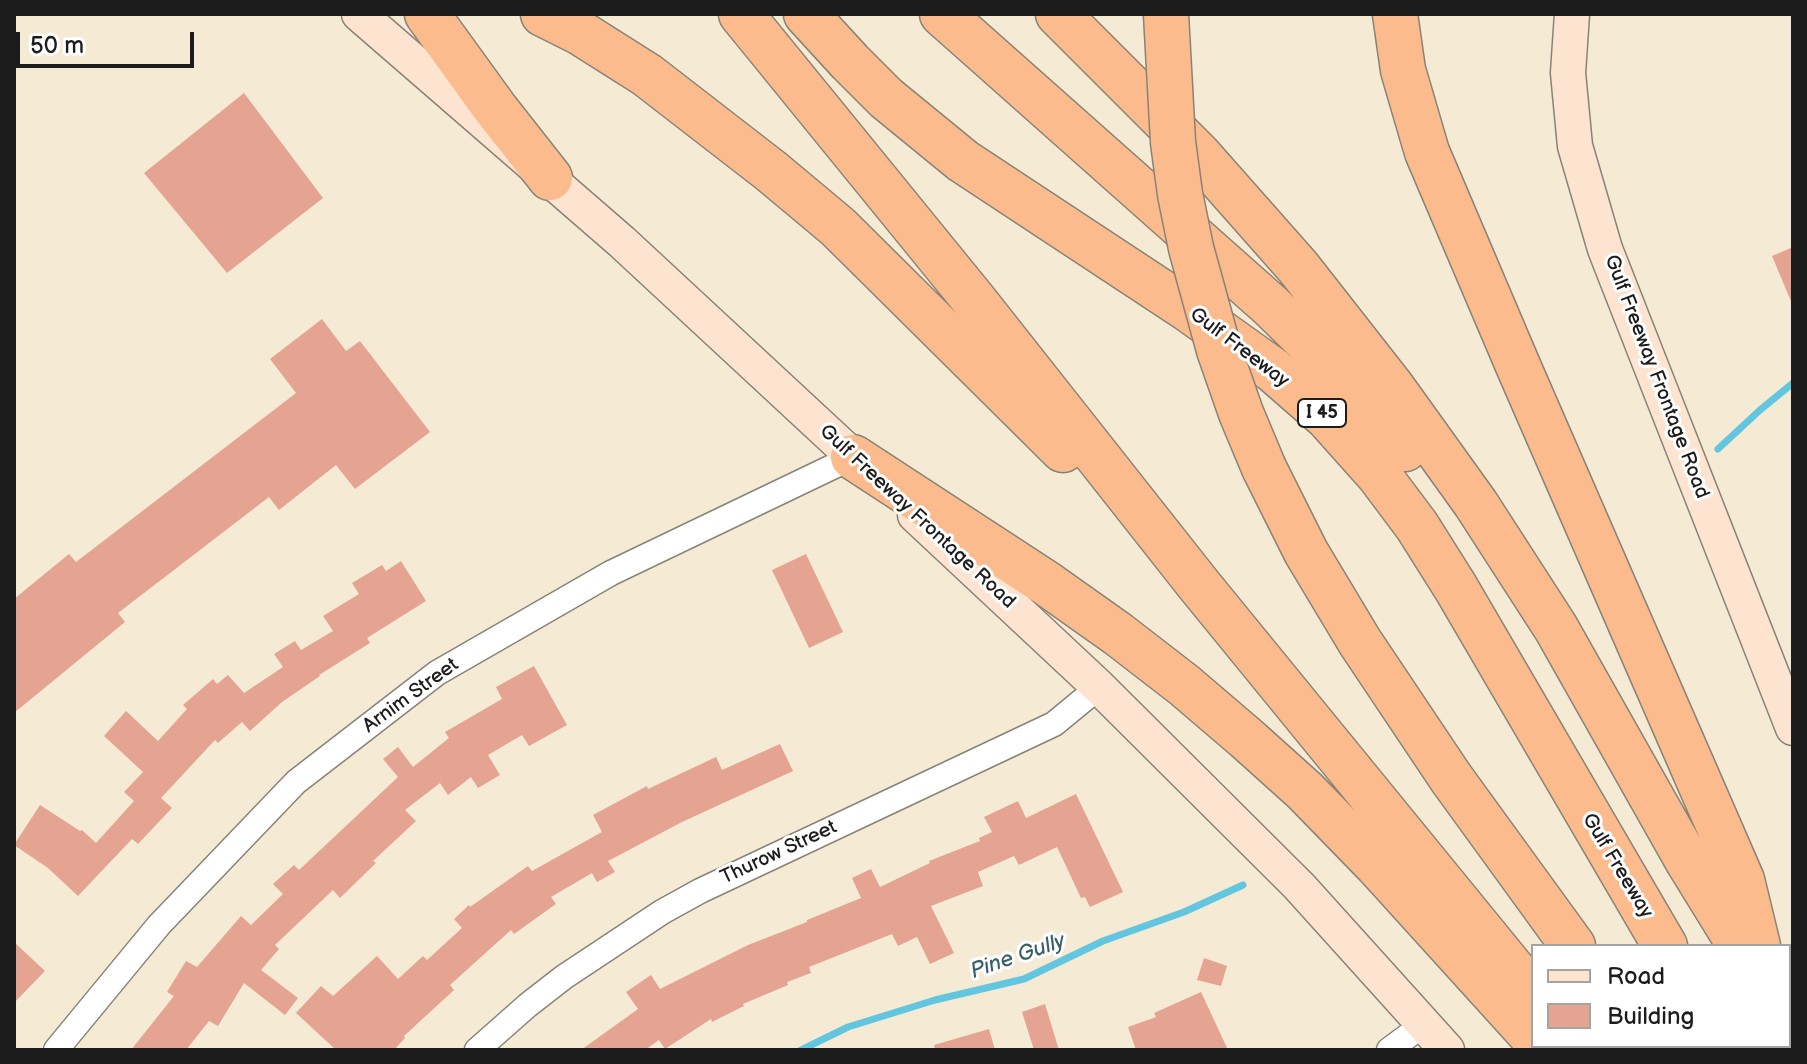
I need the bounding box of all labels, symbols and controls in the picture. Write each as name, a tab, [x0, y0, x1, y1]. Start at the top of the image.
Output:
scale bar	[20, 16, 198, 66]
text: 50 m	[30, 31, 84, 60]
street label: Gulf Freeway Frontage Road	[1598, 252, 1714, 502]
street label: Gulf Freeway	[1185, 303, 1293, 393]
road number: I 45	[1298, 399, 1346, 427]
street label: Gulf Freeway Frontage Road	[814, 420, 1020, 614]
street label: Arnim Street	[359, 653, 463, 739]
street label: Gulf Freeway	[1576, 809, 1658, 923]
street label: Thurow Street	[717, 816, 841, 890]
water label: Pine Gully	[967, 929, 1069, 985]
legend	[1531, 944, 1791, 1048]
text: Road	[1607, 962, 1665, 991]
text: Building	[1607, 1002, 1694, 1031]

